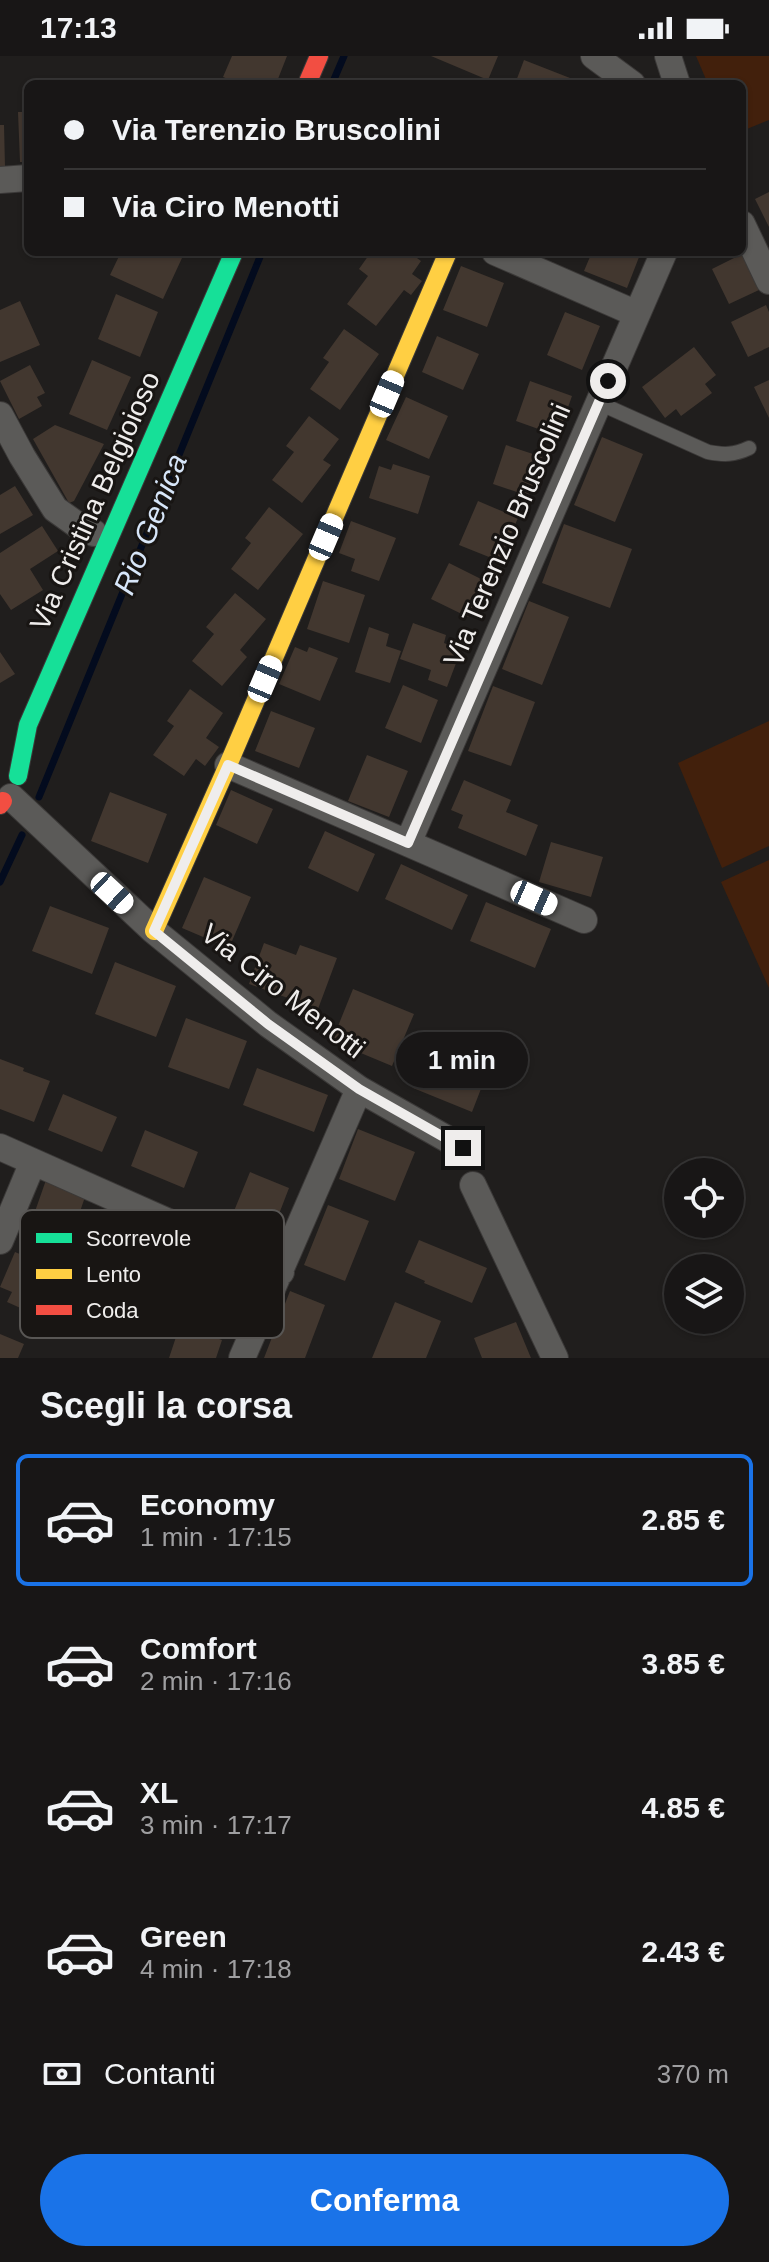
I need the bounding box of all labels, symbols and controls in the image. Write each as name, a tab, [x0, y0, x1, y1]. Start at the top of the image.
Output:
text: 17:13	[40, 11, 117, 44]
text: Via Terenzio Bruscolini	[112, 113, 441, 146]
text: Via Ciro Menotti	[112, 190, 340, 223]
route start	[590, 363, 626, 399]
street label: Via Cristina Belgioioso	[24, 367, 166, 635]
car	[367, 367, 407, 421]
street label: Via Terenzio Bruscolini	[438, 399, 576, 671]
water label: Rio Genica	[107, 449, 193, 599]
car	[306, 510, 346, 564]
car	[245, 652, 285, 706]
car	[86, 868, 138, 918]
car	[507, 877, 561, 919]
street label: Via Ciro Menotti	[195, 918, 371, 1064]
callout: 1 min	[397, 1032, 529, 1088]
text: 1 min	[428, 1045, 496, 1075]
route end	[445, 1130, 481, 1166]
map controls	[664, 1158, 744, 1334]
button: locate	[664, 1158, 744, 1238]
legend	[20, 1210, 284, 1338]
text: Scorrevole	[86, 1226, 191, 1251]
button: layers	[664, 1254, 744, 1334]
text: Lento	[86, 1262, 141, 1287]
text: Coda	[86, 1298, 139, 1323]
text: Scegli la corsa	[40, 1385, 292, 1426]
icon: car	[44, 1484, 116, 1556]
text: Economy	[140, 1488, 275, 1521]
text: 2.85 €	[642, 1503, 725, 1536]
text: 1 min · 17:15	[140, 1522, 292, 1552]
icon: car	[44, 1628, 116, 1700]
text: Comfort	[140, 1632, 257, 1665]
text: 3.85 €	[642, 1647, 725, 1680]
text: 2 min · 17:16	[140, 1666, 292, 1696]
icon: car	[44, 1772, 116, 1844]
text: XL	[140, 1776, 178, 1809]
text: 4.85 €	[642, 1791, 725, 1824]
text: 3 min · 17:17	[140, 1810, 292, 1840]
icon: car	[44, 1916, 116, 1988]
text: Green	[140, 1920, 227, 1953]
text: 2.43 €	[642, 1935, 725, 1968]
text: 4 min · 17:18	[140, 1954, 292, 1984]
icon: cash	[40, 2052, 84, 2096]
text: Contanti	[104, 2057, 216, 2090]
text: 370 m	[657, 2059, 729, 2089]
button: Conferma	[40, 2154, 729, 2246]

